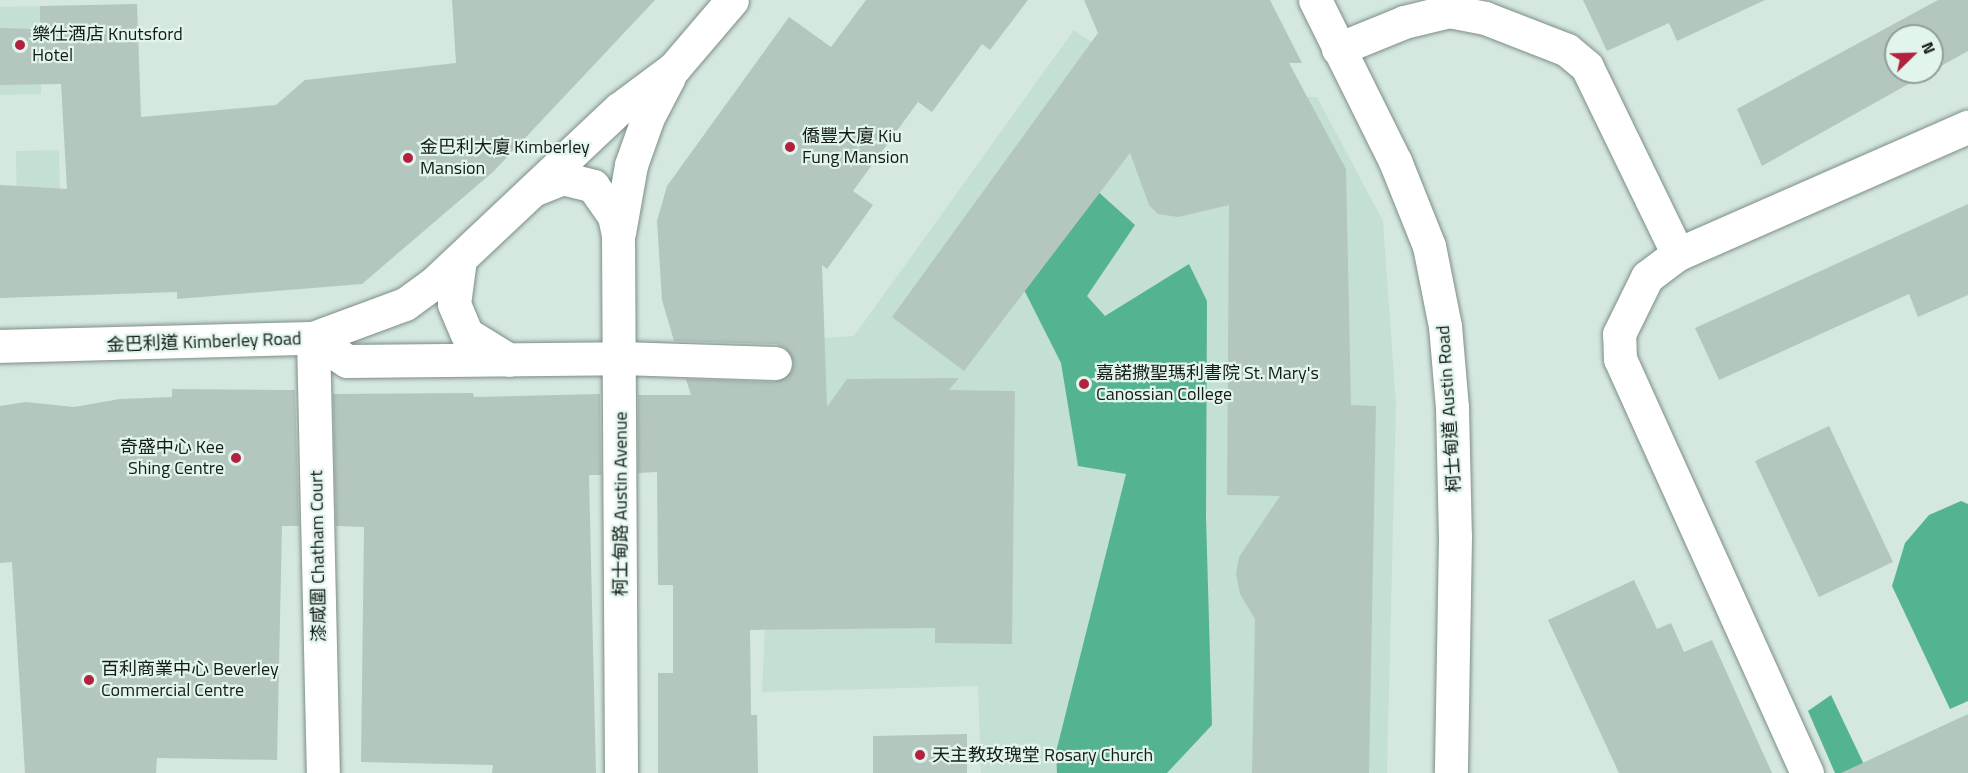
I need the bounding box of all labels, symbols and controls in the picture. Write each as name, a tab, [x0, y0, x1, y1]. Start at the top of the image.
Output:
place label: 樂仕酒店 Knutsford Hotel	[32, 24, 183, 66]
north arrow	[1884, 24, 1944, 84]
marker: 樂仕酒店 Knutsford Hotel	[13, 38, 27, 52]
text: N	[1916, 38, 1942, 58]
place label: 僑豐大廈 Kiu Fung Mansion	[802, 126, 909, 168]
place label: 金巴利大廈 Kimberley Mansion	[420, 137, 590, 180]
marker: 僑豐大廈 Kiu Fung Mansion	[783, 140, 797, 154]
marker: 金巴利大廈 Kimberley Mansion	[401, 151, 415, 165]
street label: 柯士甸道 Austin Road	[1432, 325, 1466, 493]
street label: 金巴利道 Kimberley Road	[106, 328, 302, 356]
place label: 嘉諾撒聖瑪利書院 St. Mary's Canossian College	[1096, 363, 1319, 406]
marker: 嘉諾撒聖瑪利書院 St. Mary's Canossian College	[1077, 377, 1091, 391]
street label: 柯士甸路 Austin Avenue	[610, 412, 632, 596]
place label: 奇盛中心 Kee Shing Centre	[120, 437, 224, 480]
marker: 奇盛中心 Kee Shing Centre	[229, 451, 243, 465]
street label: 漆咸圍 Chatham Court	[306, 470, 330, 642]
place label: 百利商業中心 Beverley Commercial Centre	[101, 659, 279, 702]
marker: 百利商業中心 Beverley Commercial Centre	[82, 673, 96, 687]
place label: 天主教玫瑰堂 Rosary Church	[932, 744, 1153, 766]
marker: 天主教玫瑰堂 Rosary Church	[913, 748, 927, 762]

